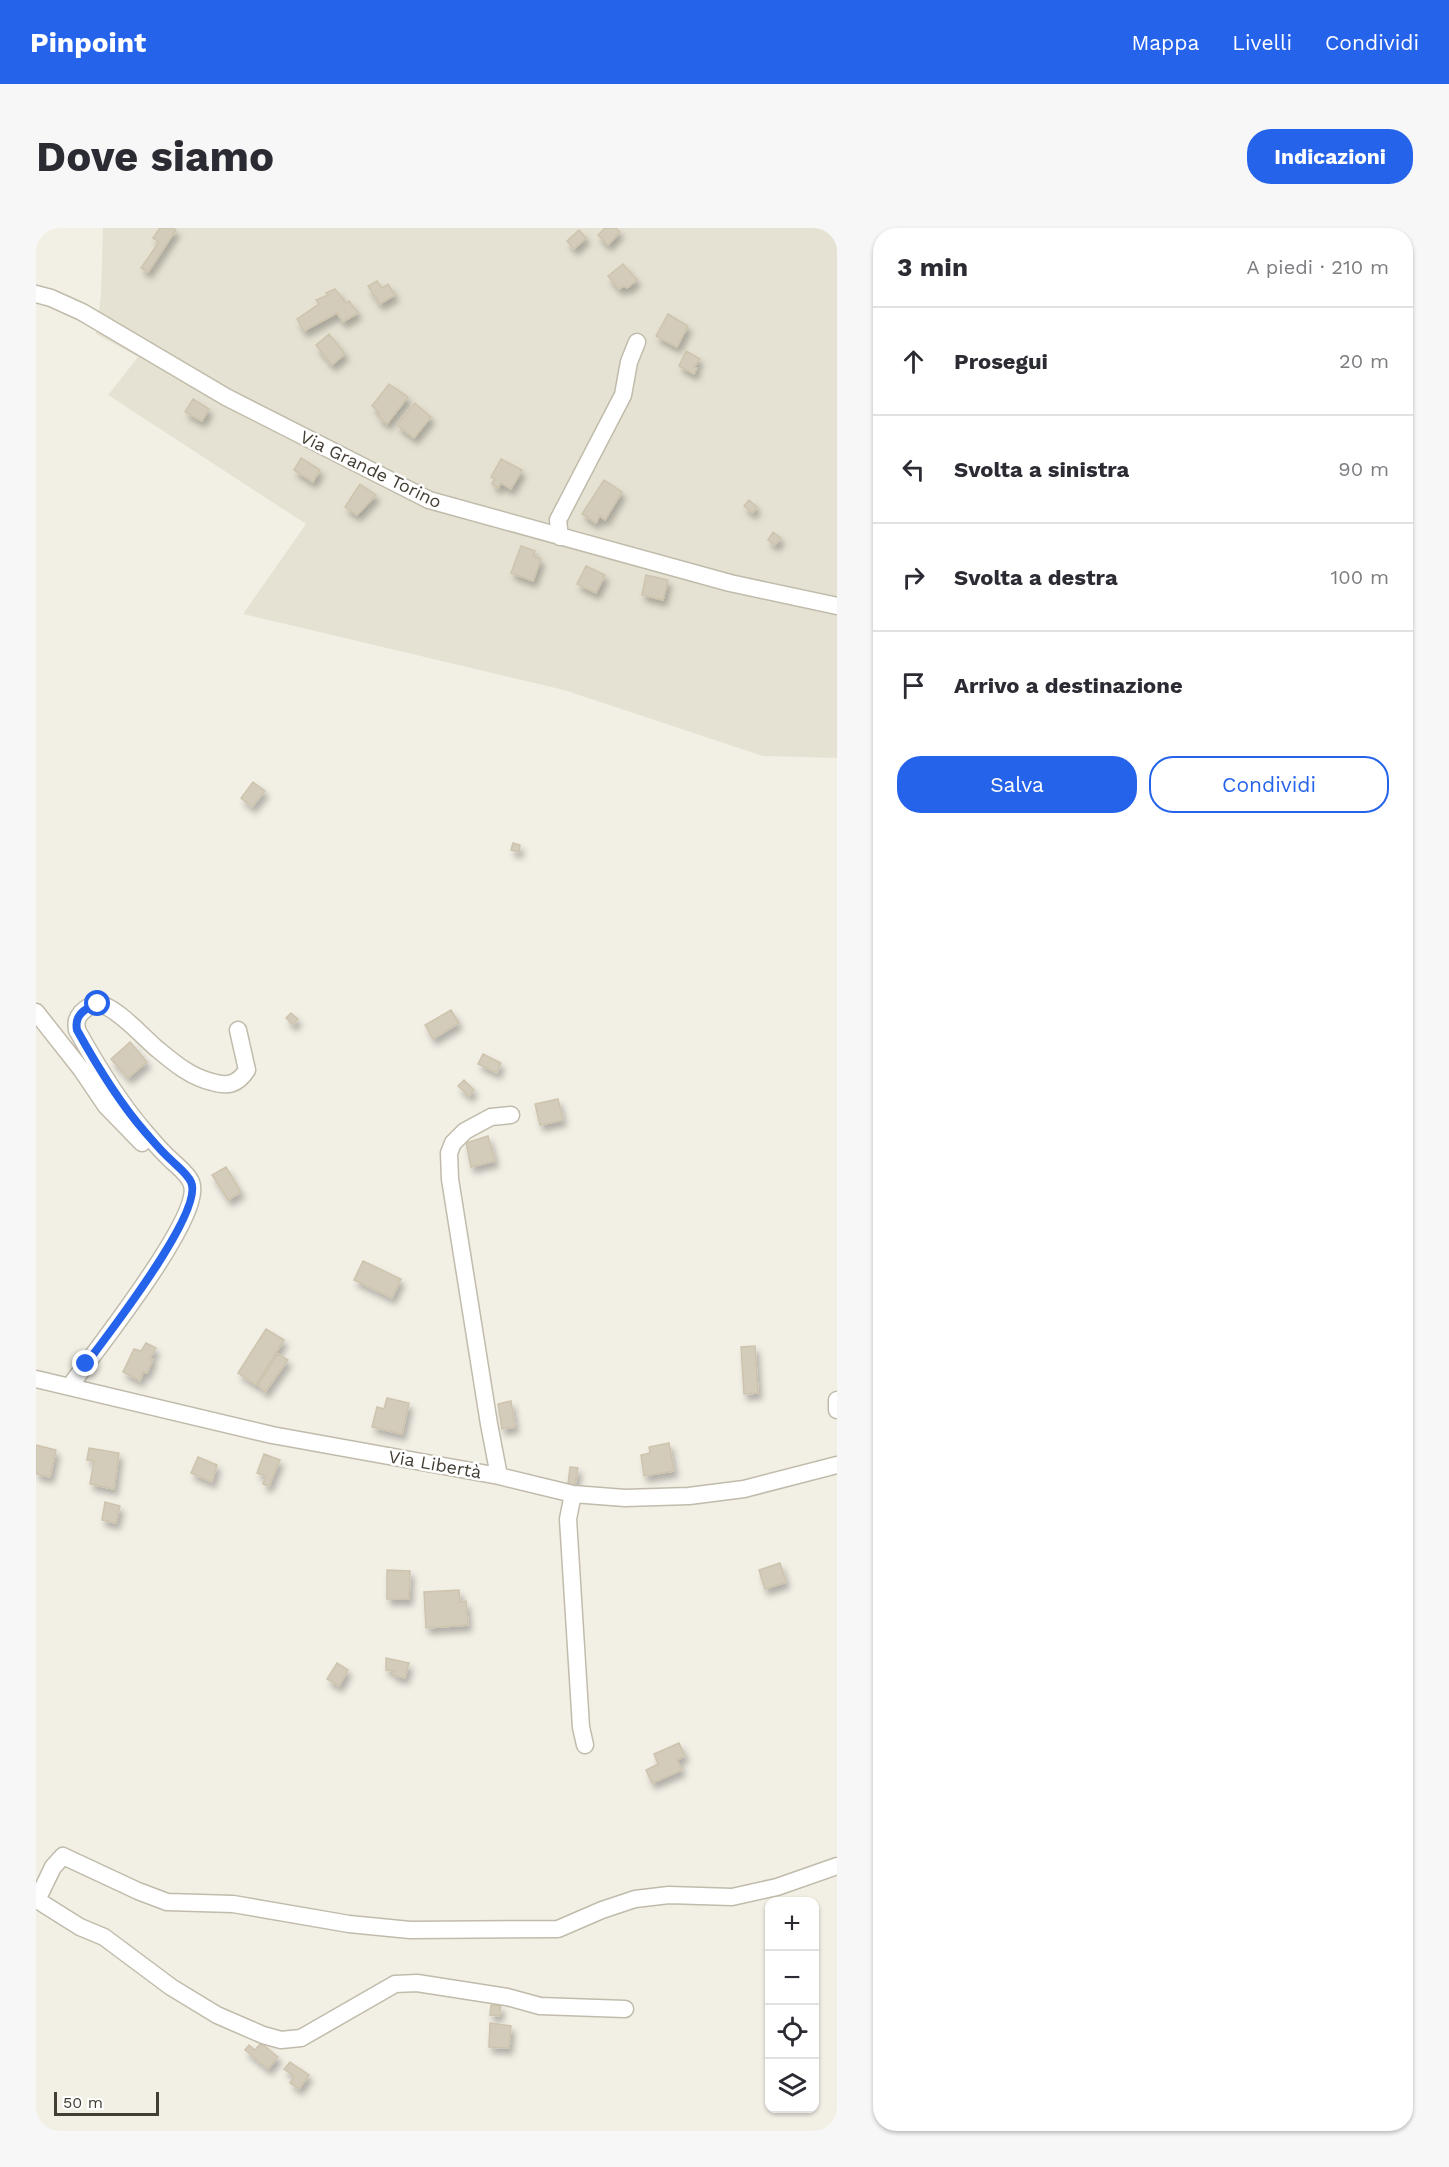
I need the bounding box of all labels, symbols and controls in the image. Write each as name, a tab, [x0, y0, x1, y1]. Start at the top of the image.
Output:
text: Pinpoint	[30, 26, 146, 59]
text: Mappa	[1131, 30, 1199, 55]
text: Livelli	[1232, 30, 1292, 55]
text: Condividi	[1325, 30, 1419, 55]
button: Indicazioni	[1247, 129, 1413, 184]
text: Dove siamo	[36, 132, 274, 181]
text: 3 min	[897, 252, 968, 282]
text: A piedi · 210 m	[1247, 255, 1389, 279]
icon: ahead	[897, 345, 930, 378]
text: Prosegui	[954, 349, 1048, 374]
text: 20 m	[1339, 349, 1389, 373]
street label: Via Grande Torino	[297, 426, 445, 512]
icon: left	[897, 453, 930, 486]
text: Svolta a sinistra	[954, 457, 1129, 482]
text: 90 m	[1338, 457, 1389, 481]
icon: right	[897, 561, 930, 594]
text: Svolta a destra	[954, 565, 1118, 590]
text: 100 m	[1330, 565, 1389, 589]
icon: arrive	[897, 669, 930, 702]
text: Arrivo a destinazione	[954, 673, 1183, 698]
button: Salva	[897, 756, 1137, 813]
button: Condividi	[1149, 756, 1389, 813]
route start	[84, 990, 110, 1016]
route end	[72, 1350, 98, 1376]
street label: Via Libertà	[387, 1445, 483, 1483]
map controls	[765, 1897, 819, 2113]
button: +	[765, 1897, 819, 1951]
button: −	[765, 1951, 819, 2005]
button: locate	[765, 2005, 819, 2059]
button: layers	[765, 2059, 819, 2113]
scale bar	[54, 2089, 159, 2116]
text: 50 m	[63, 2093, 103, 2112]

